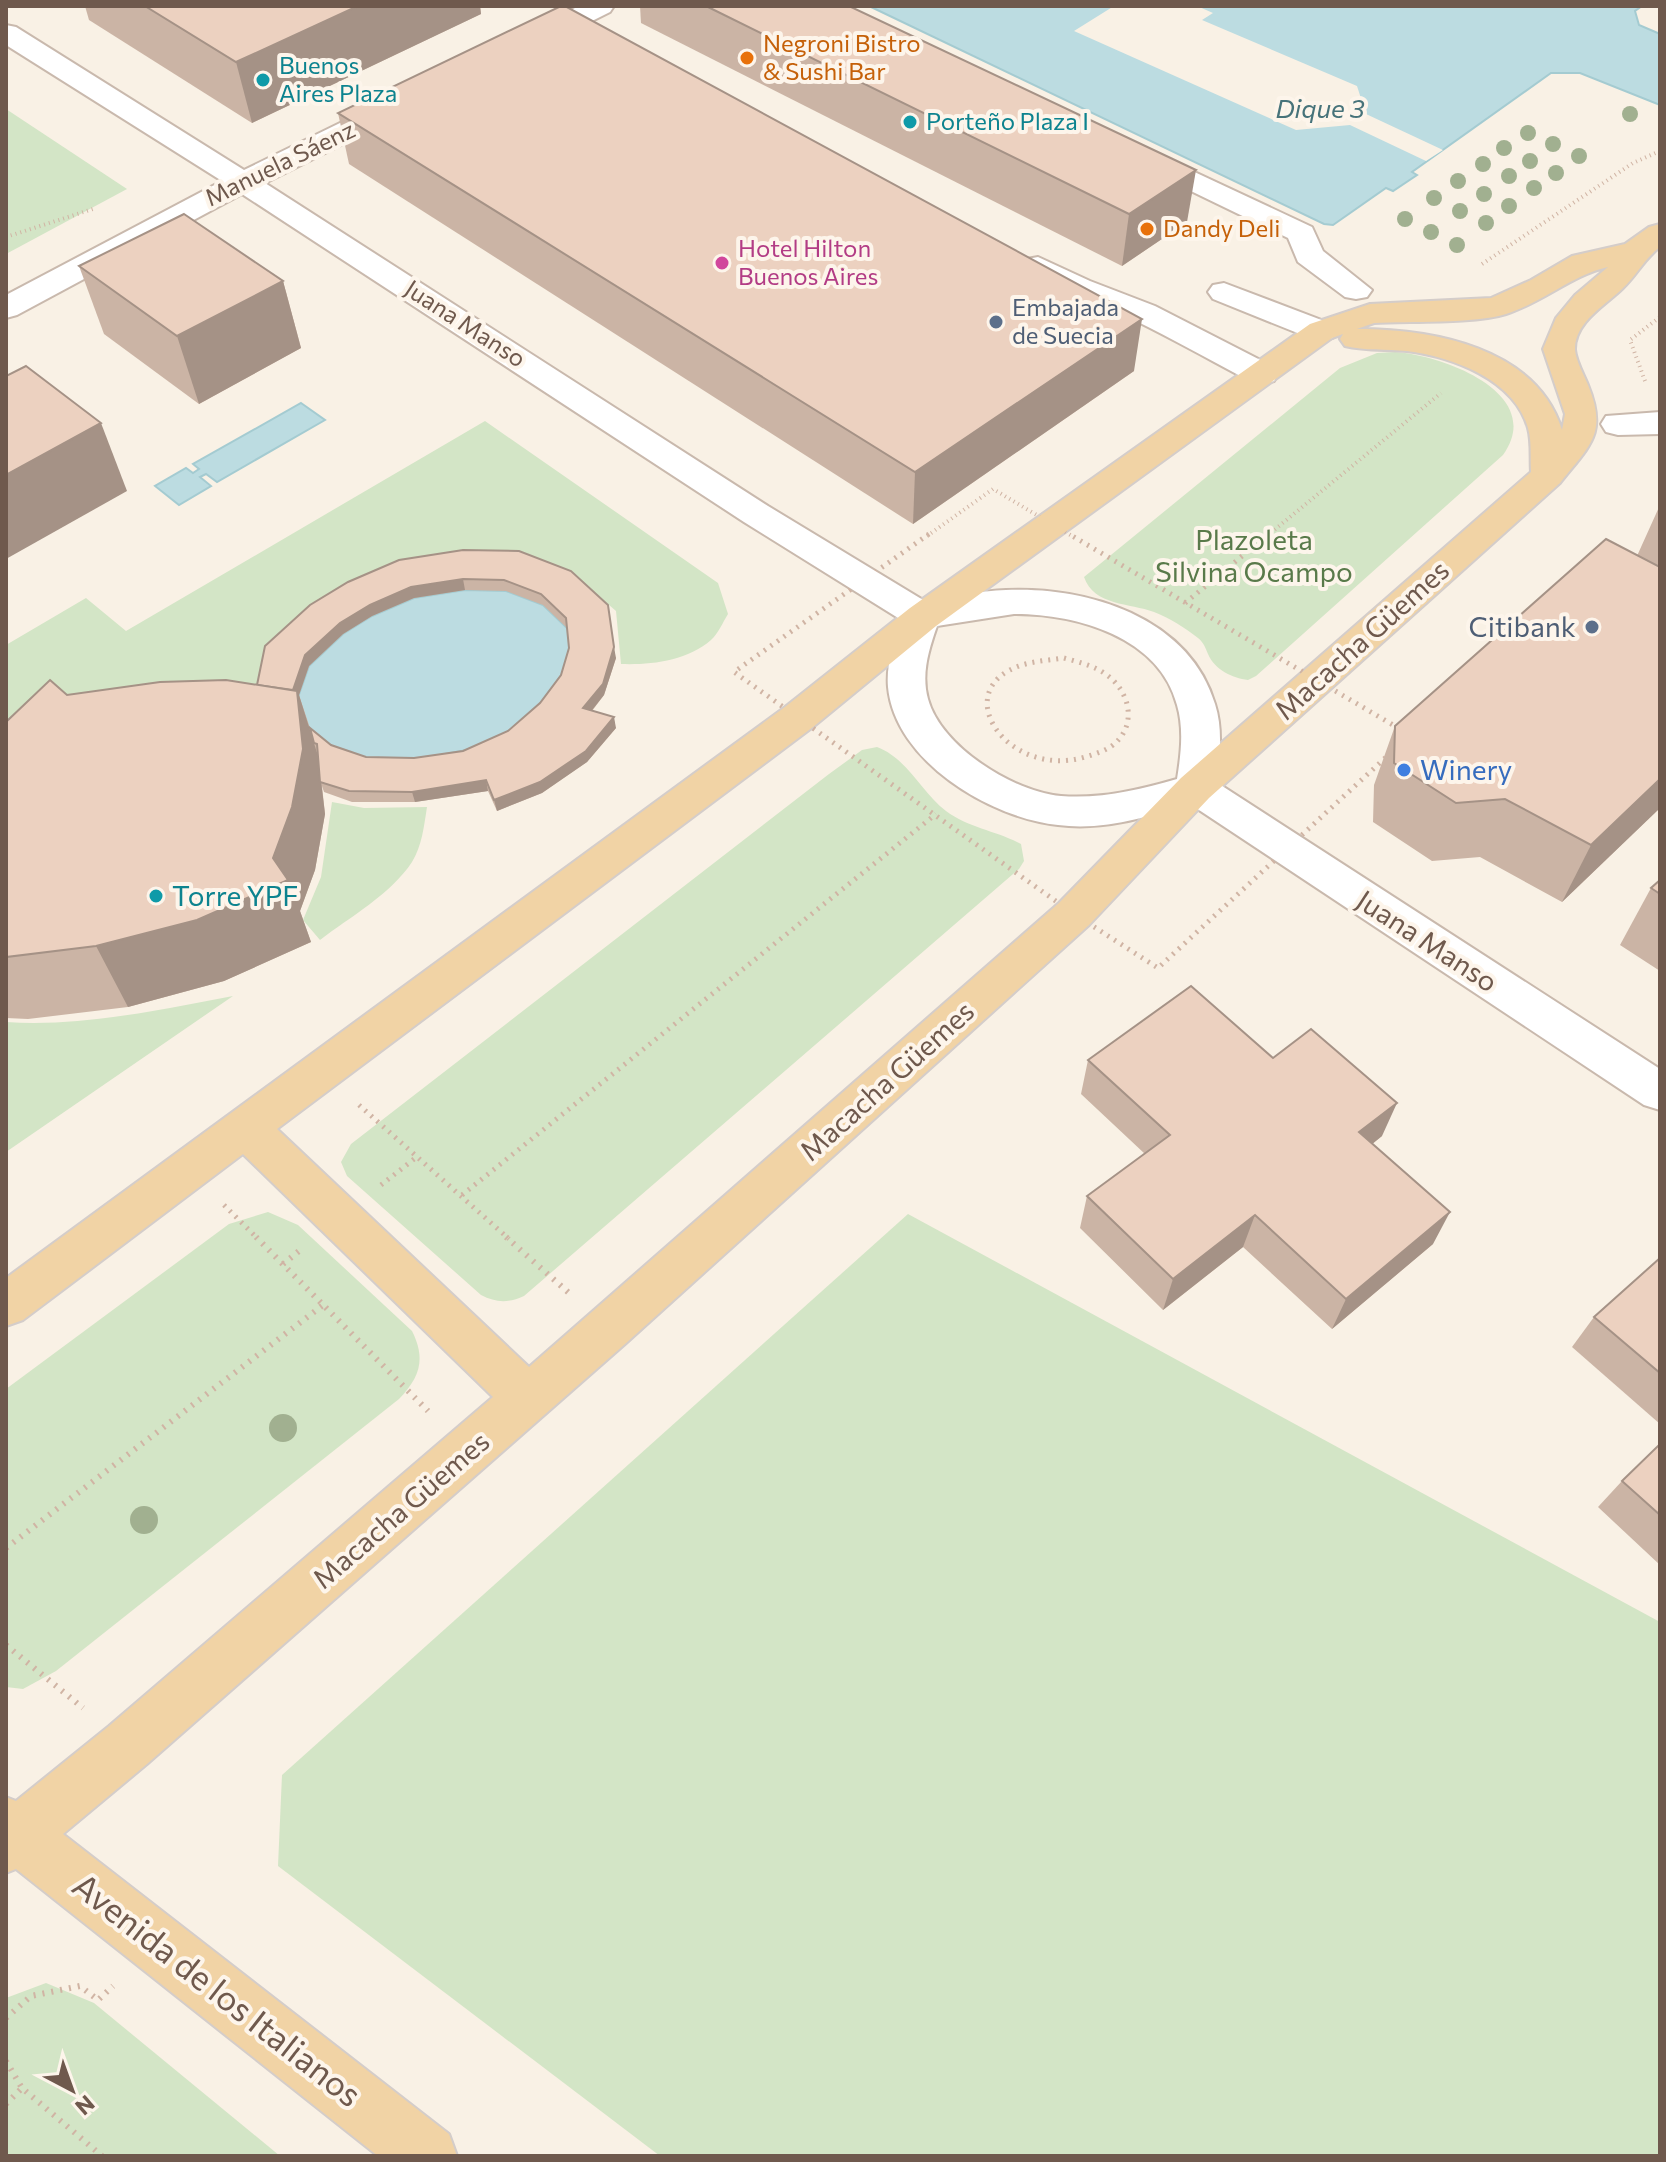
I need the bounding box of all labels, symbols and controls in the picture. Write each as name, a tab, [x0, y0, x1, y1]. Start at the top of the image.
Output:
place label: Negroni Bistro & Sushi Bar	[763, 28, 921, 85]
marker: Negroni Bistro & Sushi Bar	[738, 49, 756, 67]
place label: Buenos Aires Plaza	[279, 50, 397, 107]
marker: Buenos Aires Plaza	[254, 71, 272, 89]
water label: Dique 3	[1275, 92, 1365, 123]
place label: Porteño Plaza I	[926, 106, 1089, 135]
marker: Porteño Plaza I	[901, 113, 919, 131]
street label: Manuela Sáenz	[200, 114, 359, 211]
place label: Dandy Deli	[1163, 213, 1280, 242]
marker: Dandy Deli	[1138, 220, 1156, 238]
place label: Hotel Hilton Buenos Aires	[738, 233, 878, 290]
marker: Hotel Hilton Buenos Aires	[713, 254, 731, 272]
street label: Juana Manso	[400, 273, 532, 373]
place label: Embajada de Suecia	[1012, 292, 1119, 349]
marker: Embajada de Suecia	[987, 313, 1005, 331]
park label: Plazoleta Silvina Ocampo	[1155, 522, 1353, 588]
street label: Macacha Güemes	[1267, 552, 1455, 726]
place label: Citibank	[1469, 609, 1576, 643]
marker: Citibank	[1583, 618, 1601, 636]
place label: Winery	[1420, 752, 1512, 786]
marker: Winery	[1395, 761, 1413, 779]
place label: Torre YPF	[172, 878, 298, 912]
street label: Juana Manso	[1351, 882, 1504, 998]
marker: Torre YPF	[147, 887, 165, 905]
street label: Macacha Güemes	[792, 993, 980, 1167]
street label: Macacha Güemes	[305, 1423, 495, 1595]
street label: Avenida de los Italianos	[65, 1863, 371, 2114]
north arrow	[32, 2050, 112, 2130]
text: N	[70, 2090, 101, 2121]

